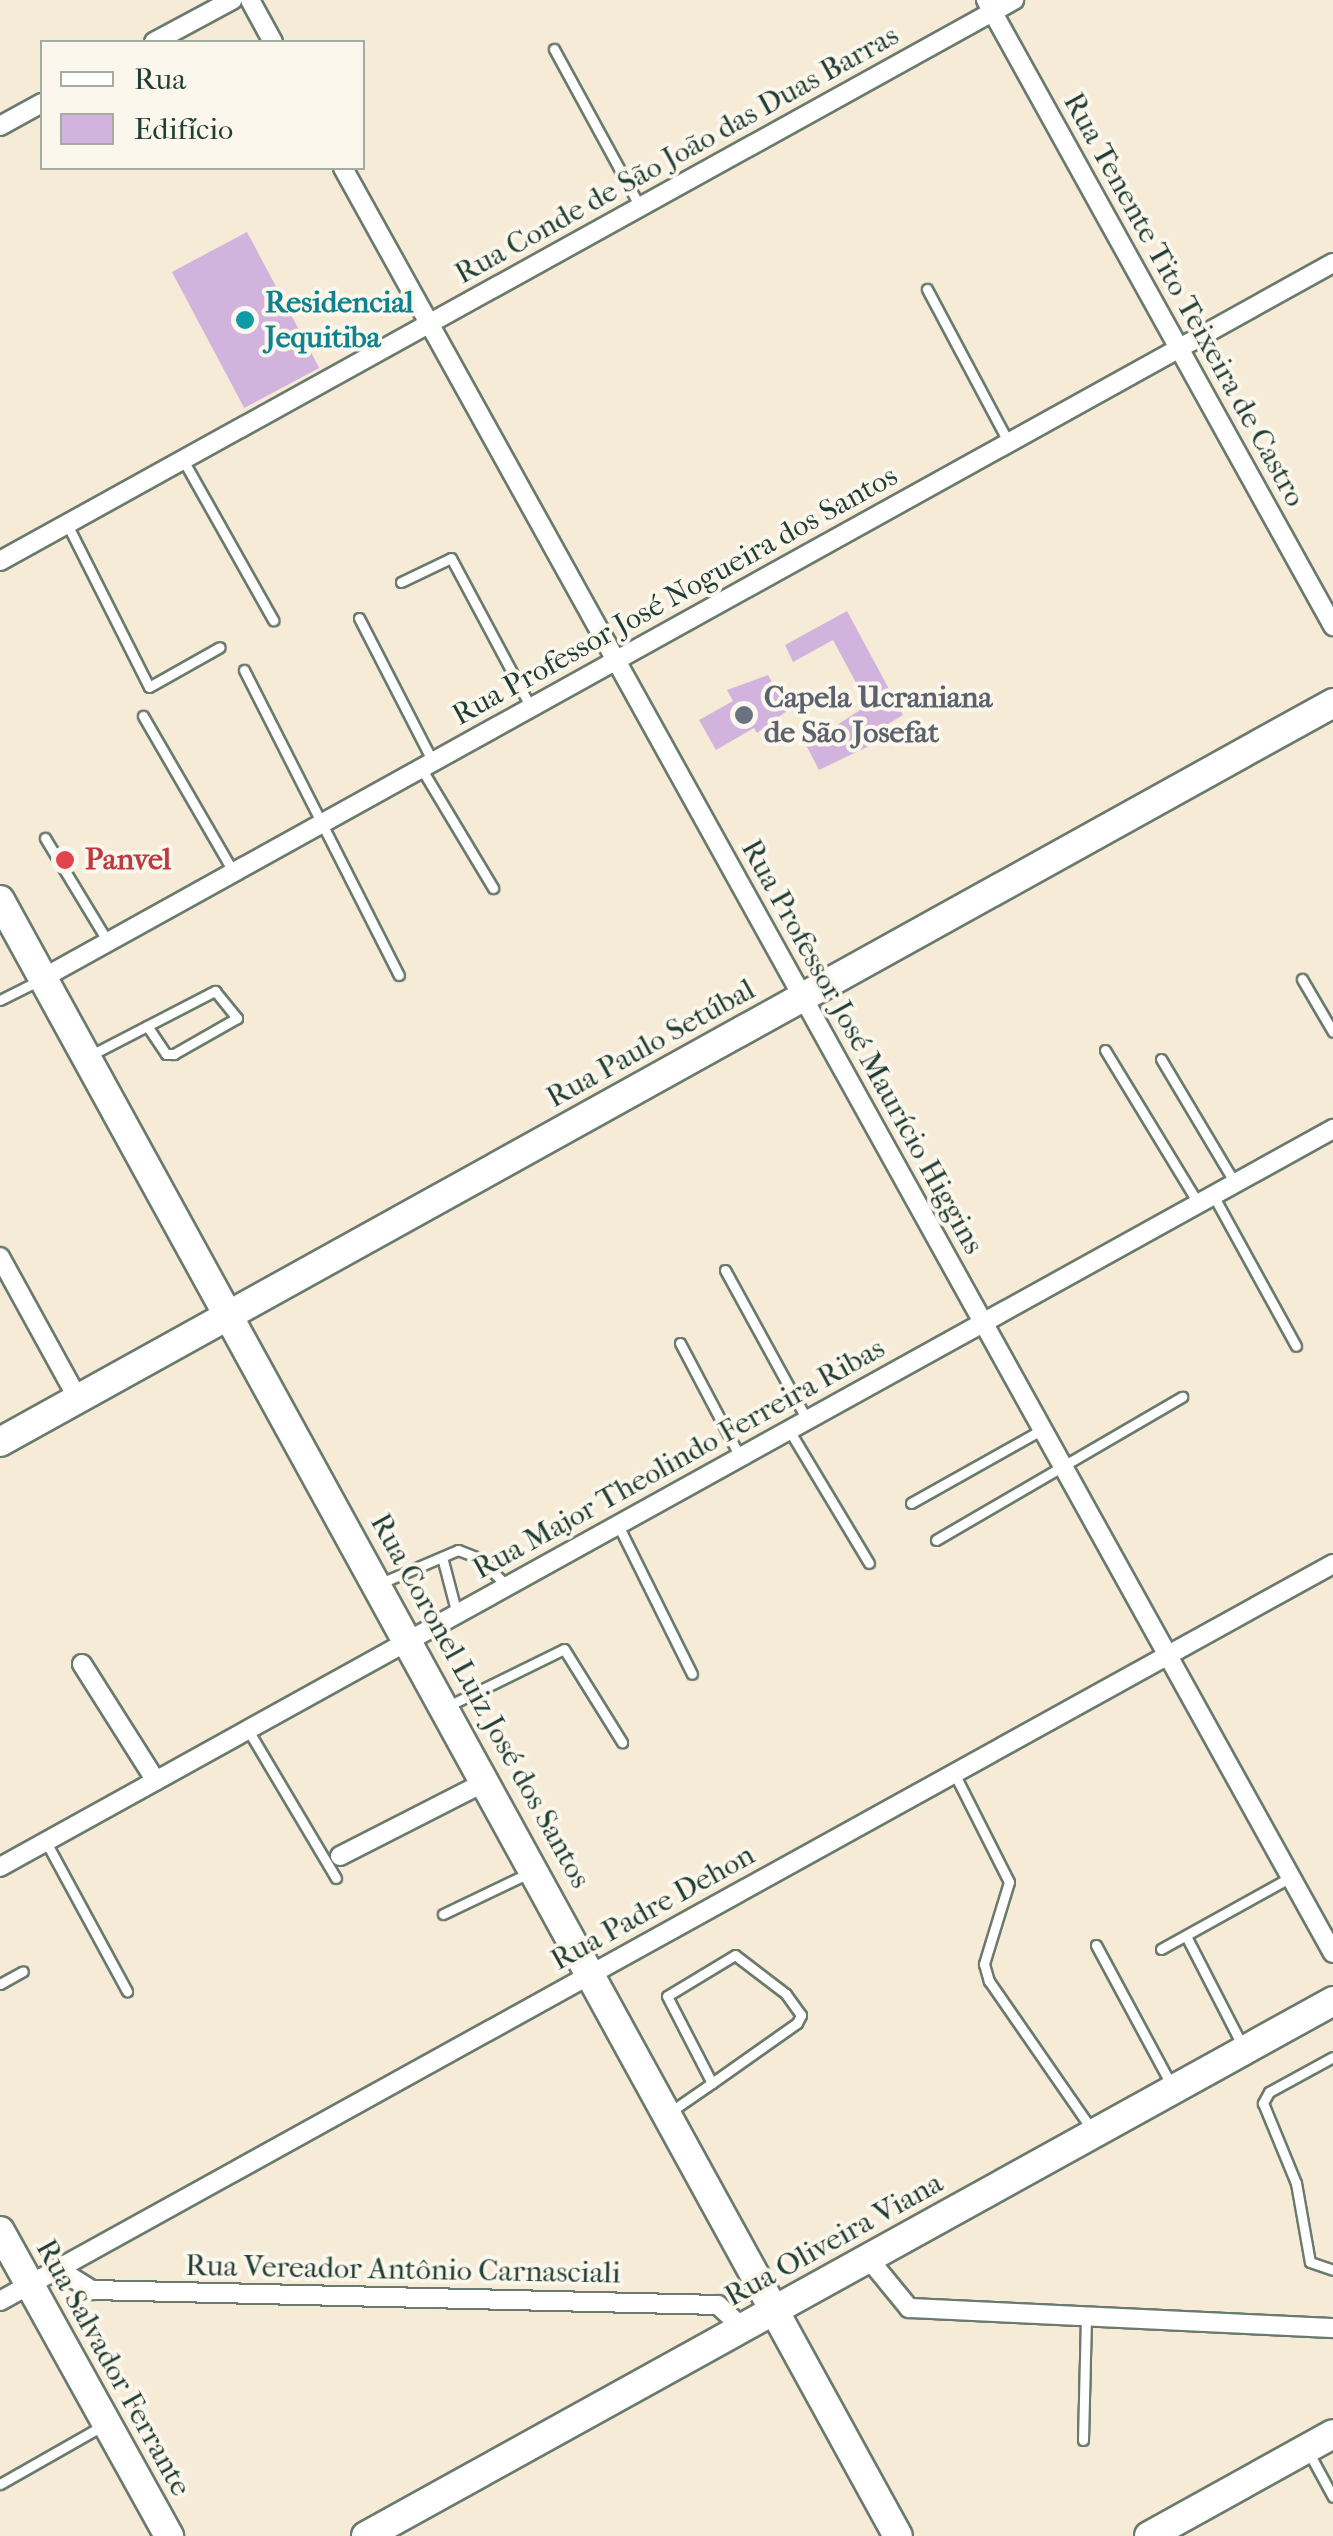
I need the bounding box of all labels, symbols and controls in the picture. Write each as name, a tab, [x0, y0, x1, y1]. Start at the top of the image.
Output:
street label: Rua Conde de São João das Duas Barras	[449, 18, 905, 292]
legend	[40, 40, 365, 170]
text: Rua	[134, 62, 186, 97]
street label: Rua Tenente Tito Teixeira de Castro	[1055, 87, 1313, 513]
text: Edifício	[134, 112, 233, 147]
place label: Residencial Jequitiba	[265, 285, 414, 356]
marker: Residencial Jequitiba	[234, 309, 256, 331]
street label: Rua Professor José Nogueira dos Santos	[446, 458, 904, 734]
place label: Capela Ucraniana de São Josefat	[764, 680, 992, 750]
marker: Capela Ucraniana de São Josefat	[733, 704, 755, 726]
street label: Rua Professor José Maurício Higgins	[733, 834, 991, 1260]
place label: Panvel	[85, 842, 171, 878]
marker: Panvel	[54, 849, 76, 871]
street label: Rua Paulo Setúbal	[541, 972, 761, 1116]
street label: Rua Major Theolindo Ferreira Ribas	[467, 1330, 891, 1588]
street label: Rua Coronel Luiz José dos Santos	[362, 1508, 598, 1894]
street label: Rua Padre Dehon	[545, 1837, 761, 1979]
street label: Rua Oliveira Viana	[719, 2165, 949, 2315]
street label: Rua Salvador Ferrante	[27, 2233, 199, 2503]
street label: Rua Vereador Antônio Carnasciali	[185, 2248, 621, 2292]

